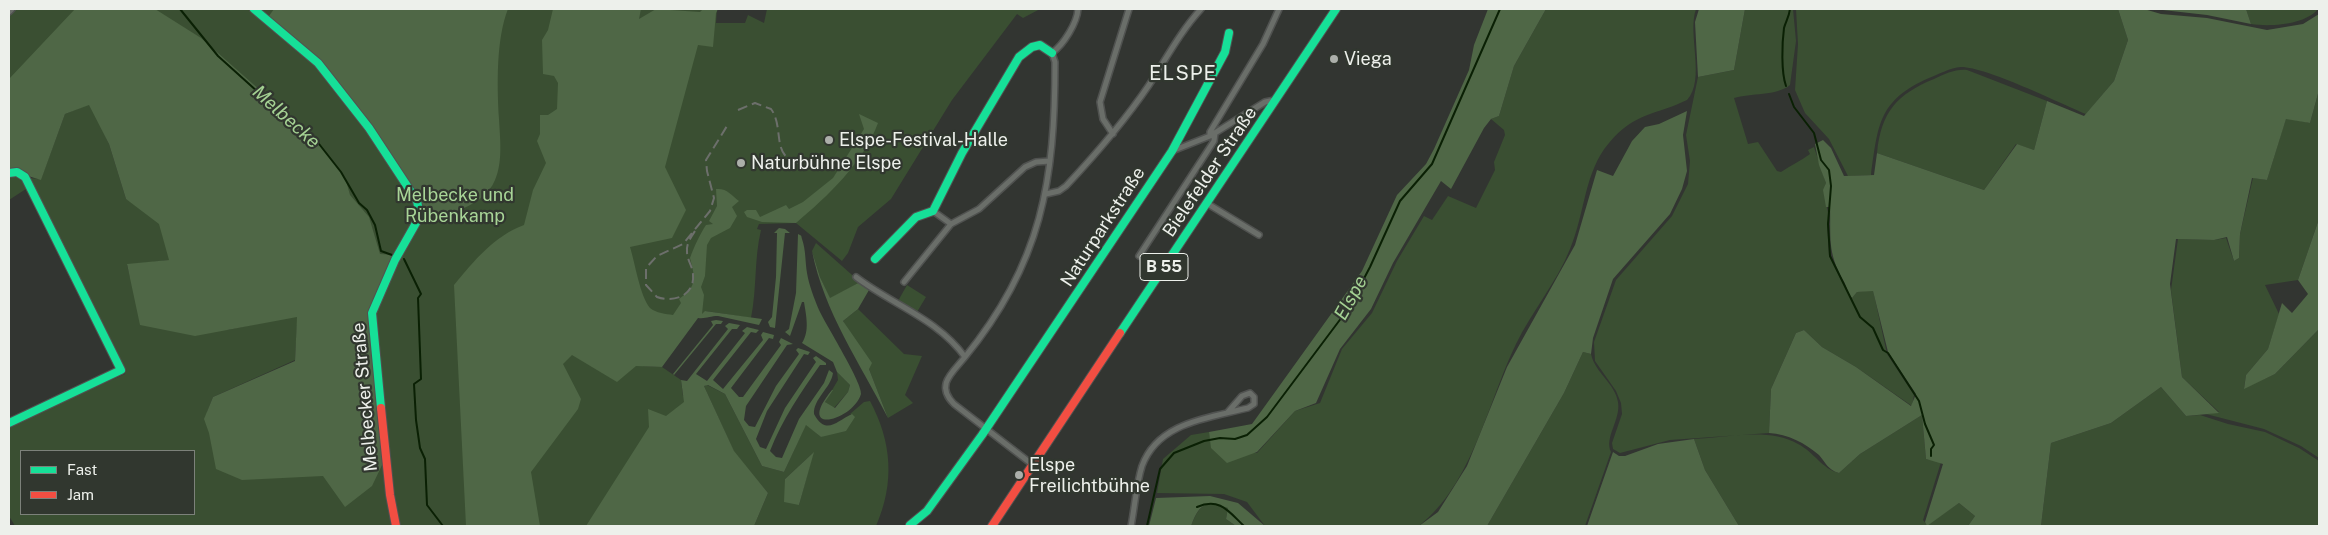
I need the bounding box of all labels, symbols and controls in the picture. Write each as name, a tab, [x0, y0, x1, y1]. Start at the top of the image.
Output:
place label: Viega	[1344, 48, 1392, 70]
marker: Viega	[1328, 53, 1340, 65]
district label: ELSPE	[1148, 62, 1218, 86]
water label: Melbecke	[247, 81, 325, 153]
street label: Bielefelder Straße	[1158, 103, 1262, 241]
place label: Elspe-Festival-Halle	[839, 129, 1008, 151]
marker: Elspe-Festival-Halle	[823, 134, 835, 146]
place label: Naturbühne Elspe	[751, 152, 901, 174]
marker: Naturbühne Elspe	[735, 157, 747, 169]
street label: Naturparkstraße	[1056, 163, 1150, 291]
park label: Melbecke und Rübenkamp	[396, 184, 514, 226]
road number: B 55	[1140, 253, 1188, 280]
water label: Elspe	[1330, 272, 1372, 324]
street label: Melbecker Straße	[348, 322, 382, 472]
legend	[20, 450, 195, 515]
place label: Elspe Freilichtbühne	[1029, 454, 1150, 496]
text: Fast	[67, 461, 97, 478]
marker: Elspe Freilichtbühne	[1013, 469, 1025, 481]
text: Jam	[67, 486, 94, 503]

